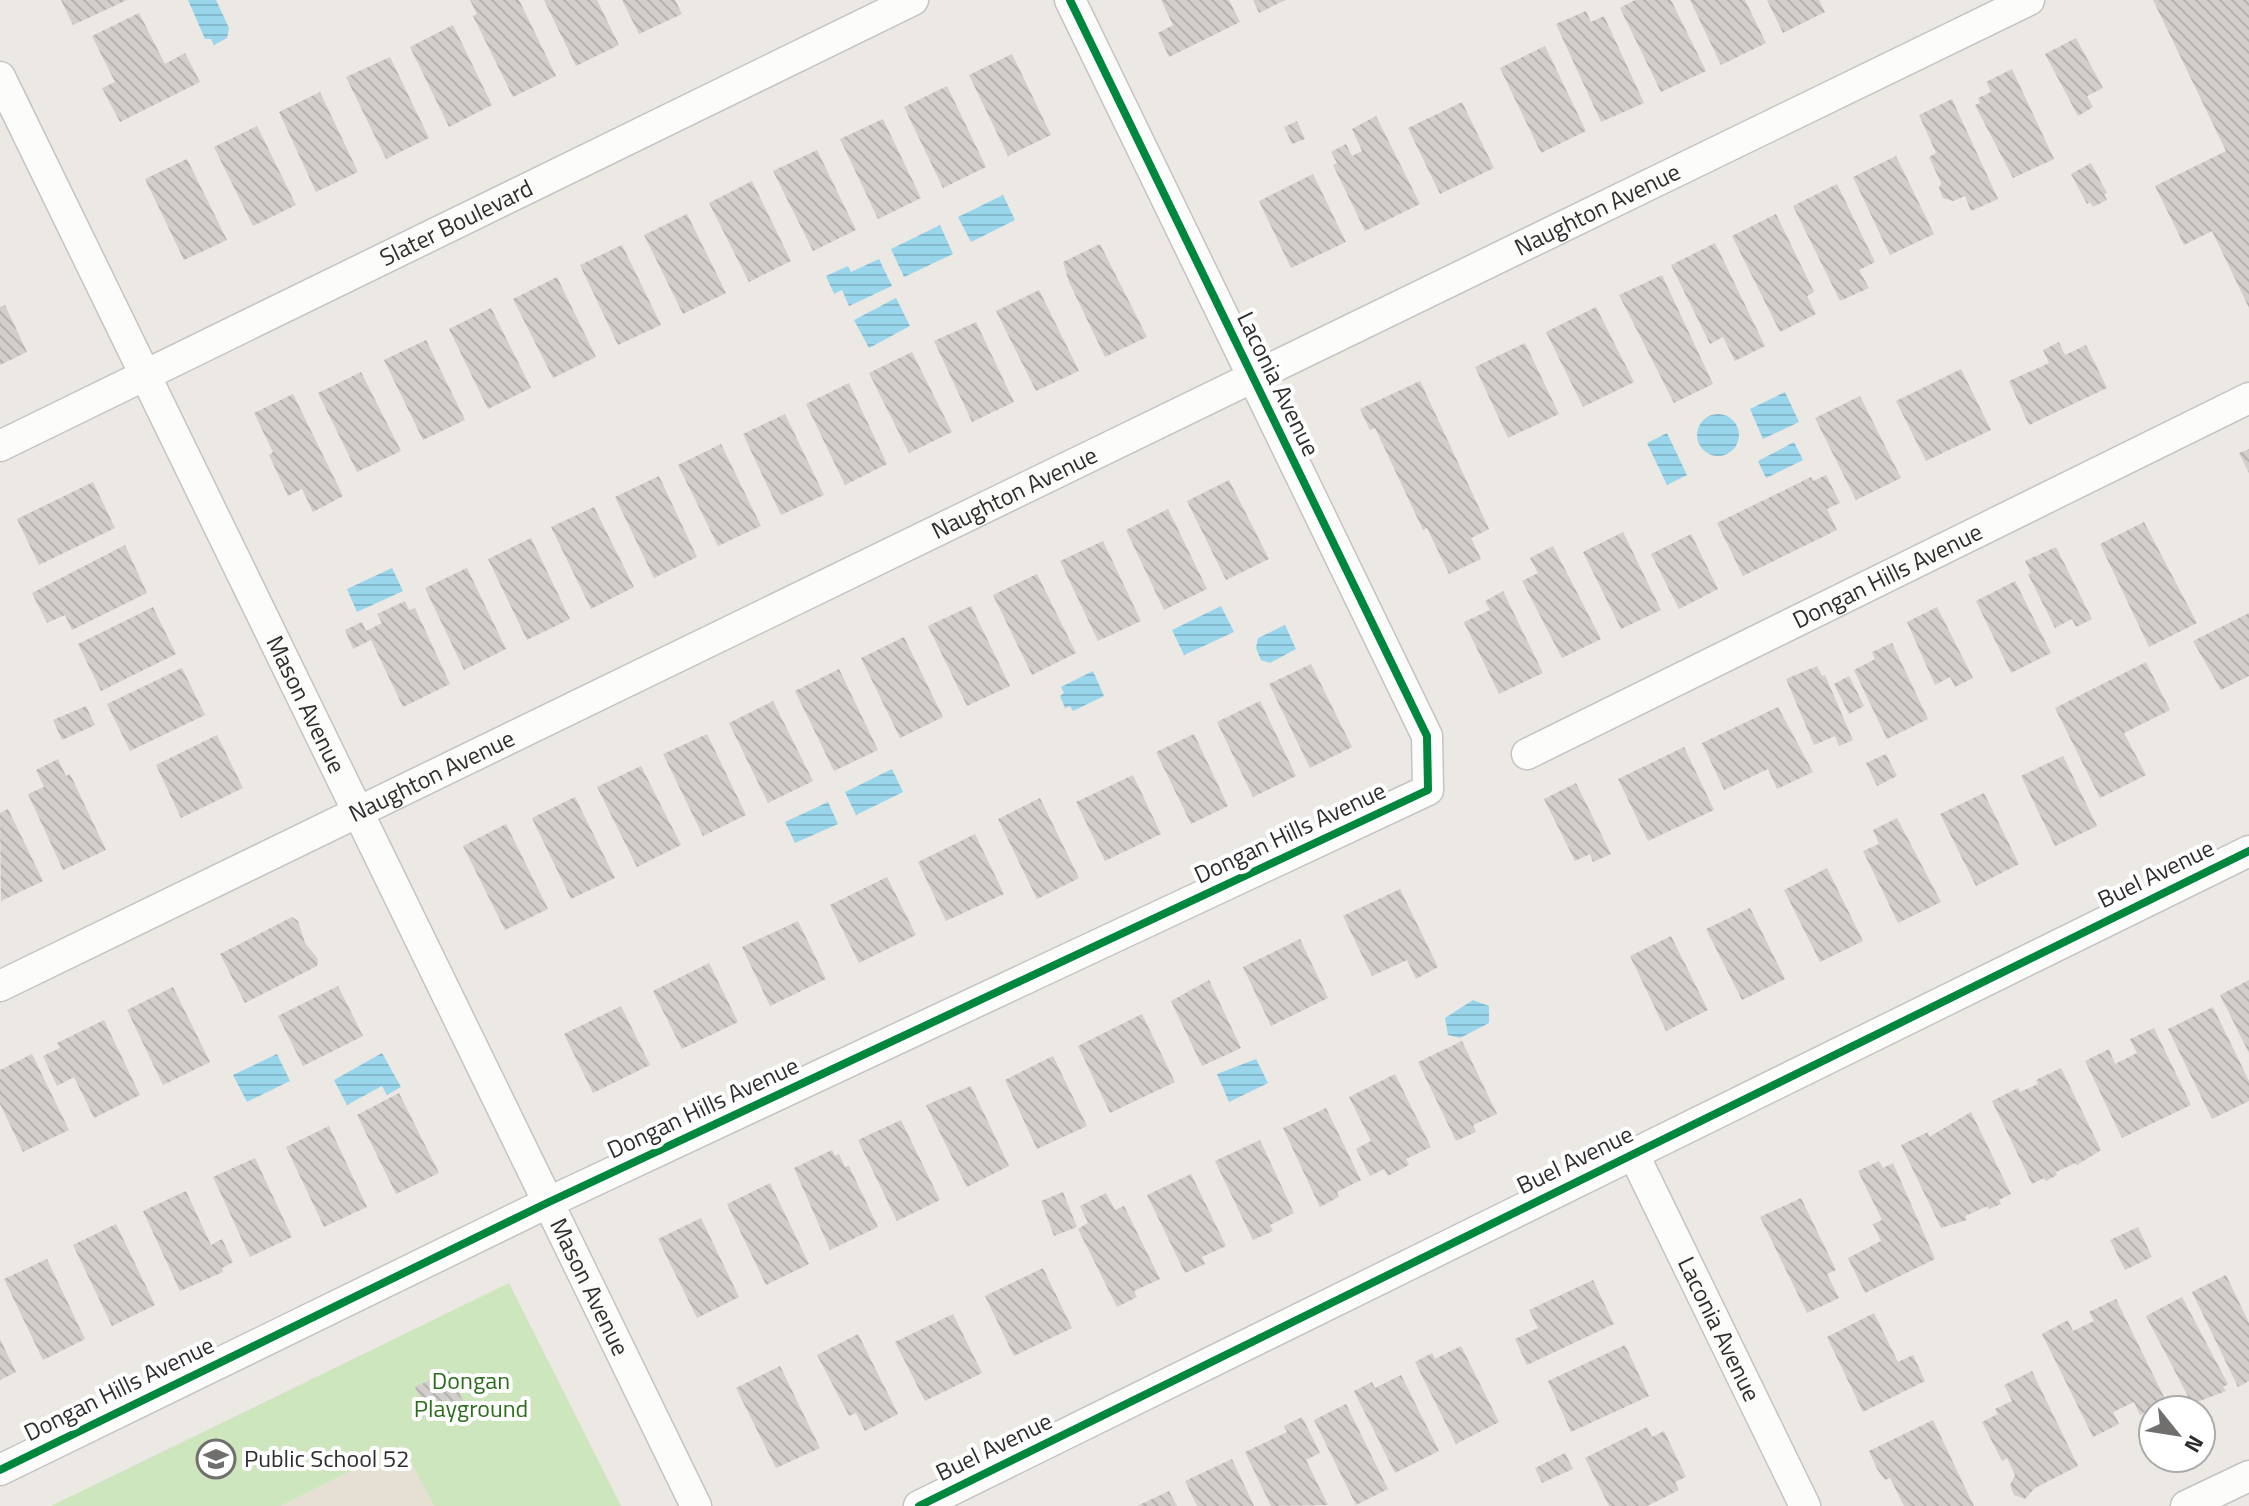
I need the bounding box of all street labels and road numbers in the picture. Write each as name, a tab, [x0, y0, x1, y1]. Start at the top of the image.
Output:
street label: Naughton Avenue	[1508, 153, 1686, 265]
street label: Slater Boulevard	[373, 169, 539, 275]
street label: Laconia Avenue	[1228, 305, 1329, 462]
street label: Naughton Avenue	[925, 436, 1103, 548]
street label: Dongan Hills Avenue	[1786, 513, 1988, 637]
street label: Mason Avenue	[258, 629, 355, 779]
street label: Naughton Avenue	[342, 720, 520, 831]
street label: Dongan Hills Avenue	[1188, 772, 1391, 892]
street label: Buel Avenue	[2091, 829, 2220, 917]
street label: Dongan Hills Avenue	[601, 1047, 804, 1167]
street label: Buel Avenue	[1510, 1115, 1639, 1203]
street label: Mason Avenue	[541, 1212, 639, 1362]
street label: Laconia Avenue	[1669, 1250, 1770, 1407]
street label: Dongan Hills Avenue	[17, 1326, 220, 1450]
street label: Buel Avenue	[929, 1402, 1058, 1490]

